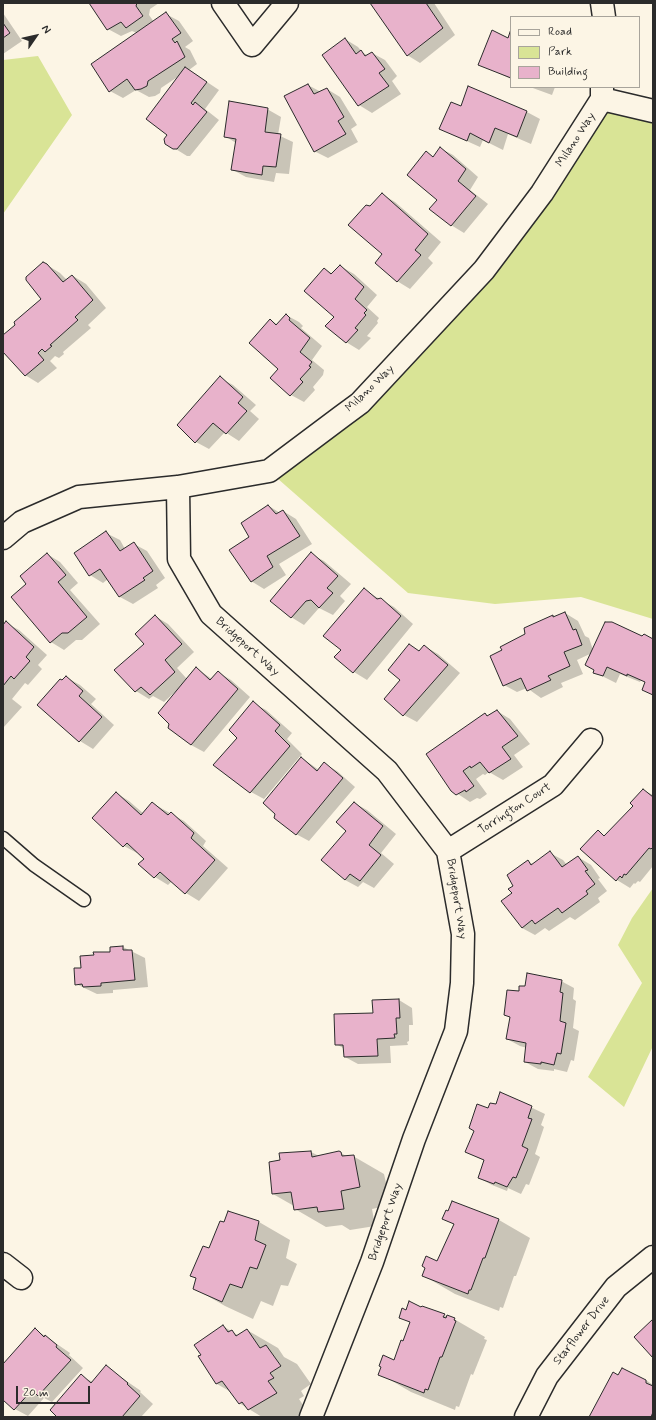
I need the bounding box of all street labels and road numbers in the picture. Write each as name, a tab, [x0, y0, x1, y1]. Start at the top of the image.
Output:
street label: Milano Way	[553, 110, 599, 170]
street label: Milano Way	[343, 362, 397, 416]
street label: Bridgeport Way	[212, 615, 282, 679]
street label: Torrington Court	[476, 780, 554, 838]
street label: Bridgeport Way	[443, 858, 469, 940]
street label: Bridgeport Way	[366, 1181, 406, 1263]
street label: Starflower Drive	[551, 1294, 613, 1368]

